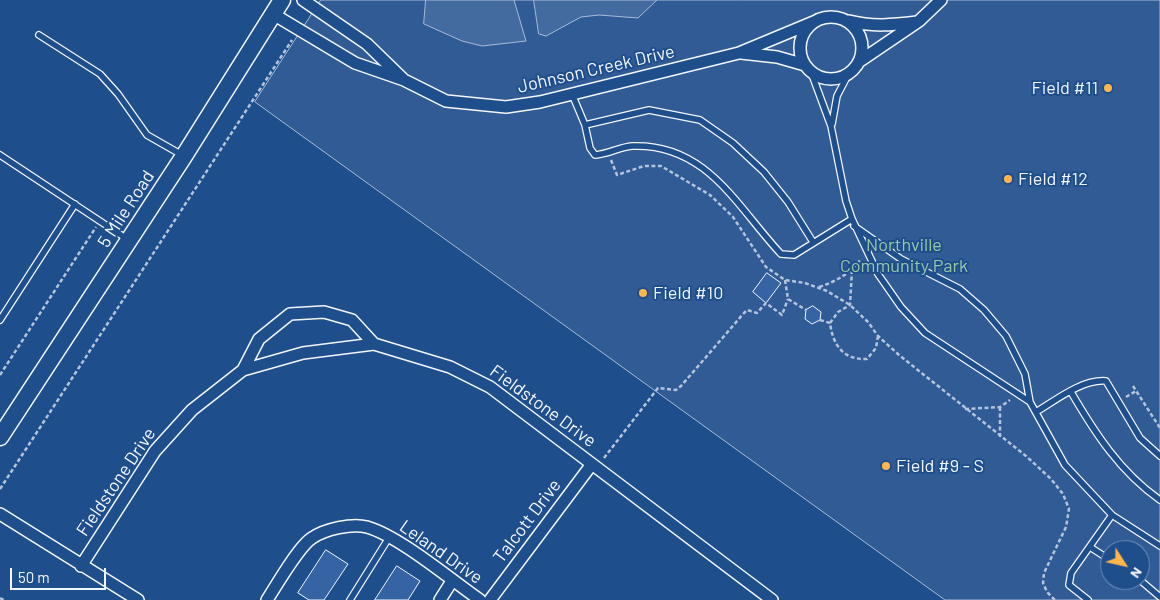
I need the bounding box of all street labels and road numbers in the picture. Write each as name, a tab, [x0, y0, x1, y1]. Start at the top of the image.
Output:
street label: Johnson Creek Drive	[515, 40, 677, 98]
street label: 5 Mile Road	[93, 166, 159, 252]
street label: Fieldstone Drive	[486, 360, 600, 452]
street label: Fieldstone Drive	[72, 424, 160, 540]
street label: Talcott Drive	[489, 475, 565, 567]
street label: Leland Drive	[395, 516, 487, 588]

